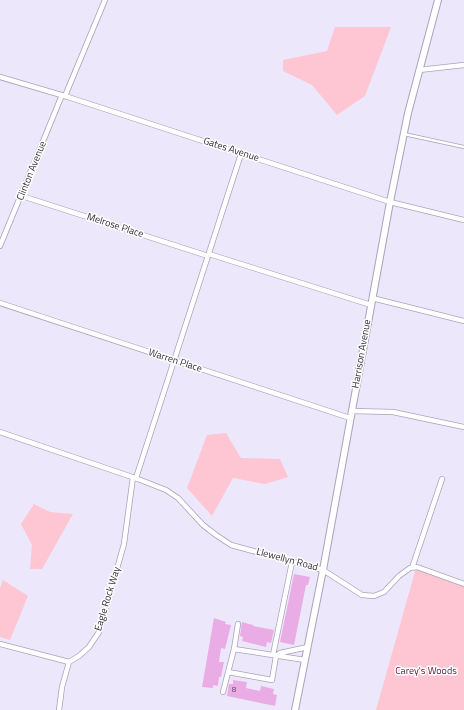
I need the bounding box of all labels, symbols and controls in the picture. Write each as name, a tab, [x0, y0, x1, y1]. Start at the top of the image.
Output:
street label: Gates Avenue	[202, 135, 260, 165]
street label: Clinton Avenue	[15, 140, 49, 202]
street label: Melrose Place	[85, 211, 145, 241]
street label: Harrison Avenue	[350, 319, 374, 389]
street label: Warren Place	[147, 347, 203, 375]
street label: Llewellyn Road	[255, 546, 319, 574]
street label: Eagle Rock Way	[93, 565, 123, 633]
park label: Carey's Woods	[395, 666, 457, 678]
house number: 8	[232, 685, 236, 695]

